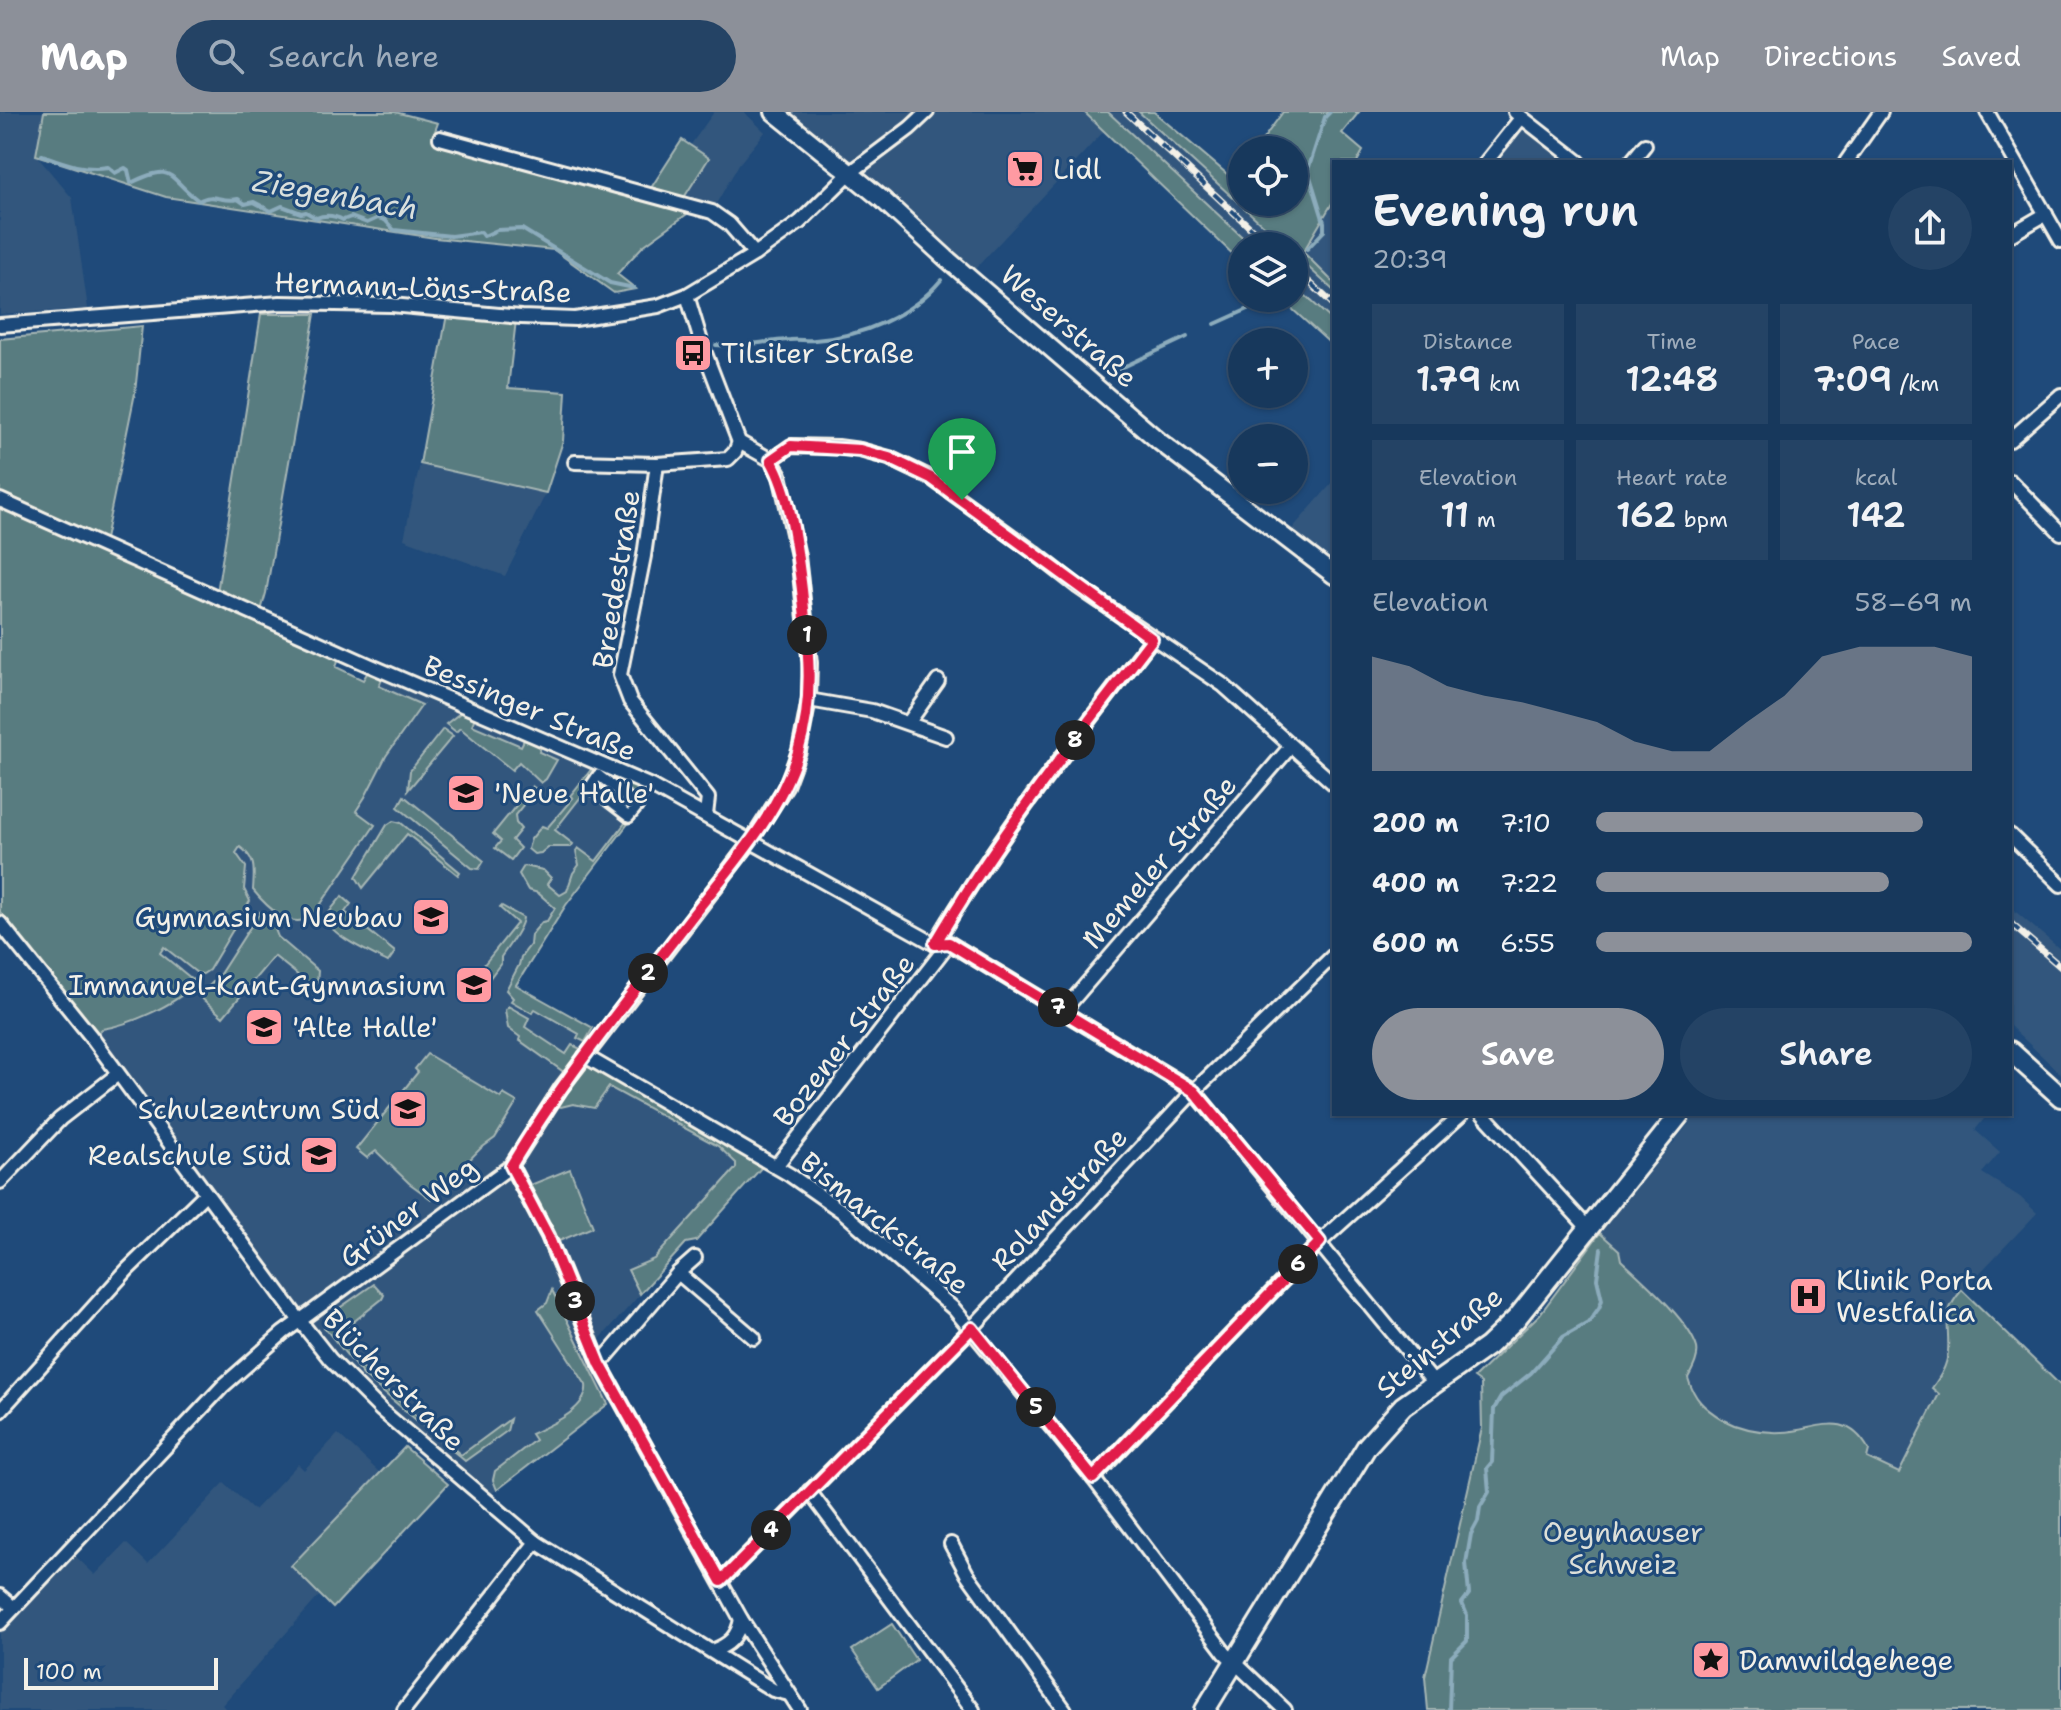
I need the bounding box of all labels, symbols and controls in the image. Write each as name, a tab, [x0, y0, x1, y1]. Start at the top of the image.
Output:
search box	[176, 20, 736, 92]
text: Map	[40, 31, 128, 82]
icon: search	[204, 34, 248, 78]
text: Search here	[268, 36, 439, 77]
text: Map	[1660, 37, 1720, 75]
text: Directions	[1764, 37, 1898, 75]
text: Saved	[1942, 37, 2021, 75]
map controls	[1228, 136, 1308, 504]
button: locate	[1228, 136, 1308, 216]
supermarket icon: Lidl	[1004, 148, 1046, 190]
place label: Lidl	[1053, 150, 1102, 188]
water label: Ziegenbach	[249, 160, 421, 229]
text: Evening run	[1372, 181, 1639, 240]
button: share	[1888, 186, 1972, 270]
button: layers	[1228, 232, 1308, 312]
text: 20:39	[1372, 241, 1448, 276]
street label: Weserstraße	[992, 256, 1146, 396]
street label: Hermann-Löns-Straße	[274, 263, 572, 311]
text: Distance	[1423, 327, 1513, 356]
text: Time	[1647, 327, 1697, 356]
text: Pace	[1852, 327, 1900, 356]
button: +	[1228, 328, 1308, 408]
bus stop icon: Tilsiter Straße	[672, 332, 714, 374]
place label: Tilsiter Straße	[721, 334, 915, 372]
text: 1.79	[1416, 356, 1482, 402]
text: 12:48	[1625, 356, 1719, 402]
text: 7:09	[1813, 356, 1892, 402]
text: km	[1482, 369, 1520, 398]
text: /km	[1892, 369, 1939, 398]
pin	[928, 418, 996, 500]
button: −	[1228, 424, 1308, 504]
icon: arrive	[940, 430, 984, 474]
text: Elevation	[1419, 463, 1517, 492]
text: Heart rate	[1616, 463, 1728, 492]
text: kcal	[1855, 463, 1897, 492]
street label: Breedestraße	[583, 487, 649, 671]
text: 11	[1440, 492, 1469, 538]
text: 162	[1616, 492, 1676, 538]
text: 142	[1846, 492, 1906, 538]
text: m	[1469, 505, 1496, 534]
text: bpm	[1676, 505, 1728, 534]
text: Elevation	[1372, 584, 1488, 619]
text: 58–69 m	[1855, 584, 1972, 619]
pin: 1	[787, 615, 827, 655]
text: 1	[802, 620, 812, 649]
street label: Bessinger Straße	[418, 646, 642, 770]
pin: 8	[1055, 720, 1095, 760]
text: 8	[1067, 725, 1083, 754]
street label: Memeler Straße	[1073, 767, 1245, 957]
school or university icon: 'Neue Halle'	[445, 772, 487, 814]
place label: 'Neue Halle'	[494, 774, 654, 812]
text: 200 m	[1372, 805, 1459, 840]
text: 7:10	[1500, 805, 1551, 840]
text: 400 m	[1372, 865, 1459, 900]
text: 7:22	[1500, 865, 1558, 900]
school or university icon: Gymnasium Neubau	[410, 896, 452, 938]
place label: Gymnasium Neubau	[135, 898, 403, 936]
text: 600 m	[1372, 925, 1459, 960]
text: 6:55	[1500, 925, 1555, 960]
street label: Bozener Straße	[765, 946, 923, 1134]
pin: 2	[628, 953, 668, 993]
text: 2	[640, 958, 656, 987]
school or university icon: Immanuel-Kant-Gymnasium	[453, 964, 495, 1006]
place label: Immanuel-Kant-Gymnasium	[68, 966, 446, 1004]
pin: 7	[1038, 987, 1078, 1027]
text: 7	[1050, 992, 1066, 1021]
school or university icon: 'Alte Halle'	[243, 1006, 285, 1048]
place label: 'Alte Halle'	[292, 1008, 438, 1046]
button: Save	[1372, 1008, 1664, 1100]
button: Share	[1680, 1008, 1972, 1100]
school or university icon: Schulzentrum Süd	[387, 1088, 429, 1130]
place label: Schulzentrum Süd	[138, 1090, 380, 1128]
street label: Rolandstraße	[982, 1119, 1136, 1279]
school or university icon: Realschule Süd	[298, 1134, 340, 1176]
place label: Realschule Süd	[88, 1136, 291, 1174]
street label: Bismarckstraße	[792, 1143, 978, 1303]
street label: Grüner Weg	[331, 1148, 485, 1276]
pin: 6	[1278, 1244, 1318, 1284]
text: 6	[1290, 1249, 1306, 1278]
place label: Klinik Porta Westfalica	[1836, 1261, 1993, 1331]
hospital icon: Klinik Porta Westfalica	[1787, 1275, 1829, 1317]
street label: Steinstraße	[1367, 1278, 1511, 1406]
pin: 3	[555, 1281, 595, 1321]
text: 3	[567, 1286, 583, 1315]
street label: Blücherstraße	[314, 1300, 474, 1460]
pin: 5	[1016, 1387, 1056, 1427]
text: 5	[1029, 1392, 1043, 1421]
pin: 4	[751, 1510, 791, 1550]
park label: Oeynhauser Schweiz	[1543, 1513, 1703, 1583]
text: 4	[763, 1515, 779, 1544]
place icon: Damwildgehege	[1690, 1639, 1732, 1681]
place label: Damwildgehege	[1739, 1641, 1953, 1679]
scale bar	[24, 1654, 218, 1690]
text: 100 m	[36, 1657, 102, 1686]

